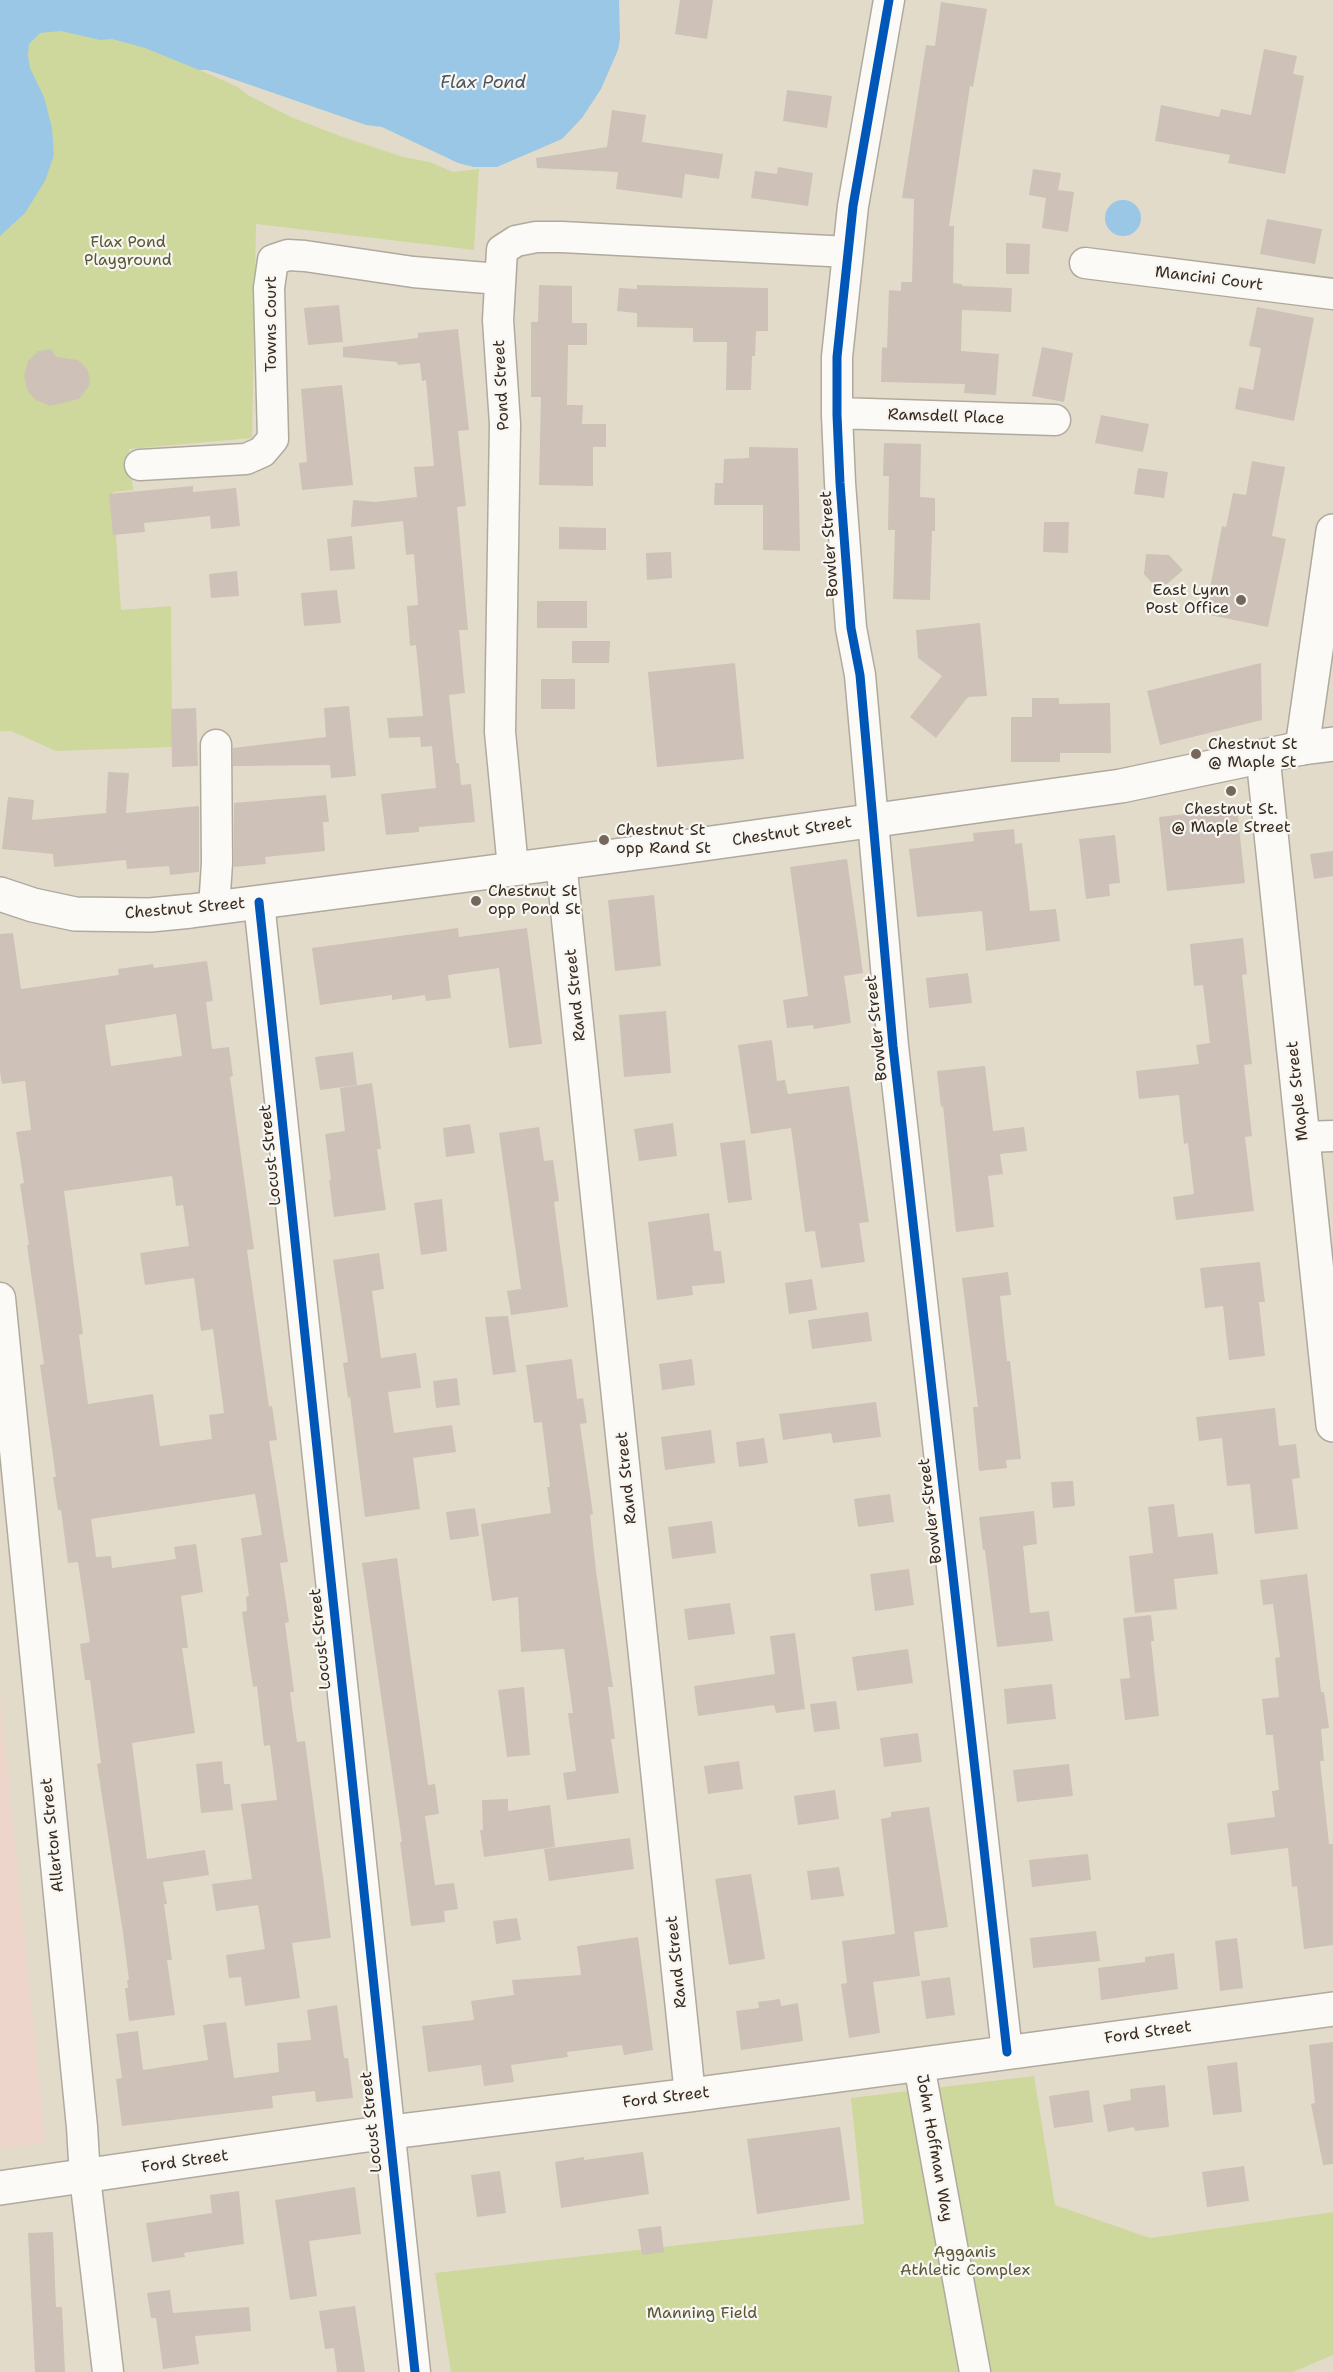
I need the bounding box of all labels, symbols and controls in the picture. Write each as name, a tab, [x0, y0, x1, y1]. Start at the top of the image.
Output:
water label: Flax Pond	[440, 72, 526, 94]
park label: Flax Pond Playground	[84, 233, 172, 271]
street label: Mancini Court	[1154, 263, 1264, 295]
street label: Towns Court	[262, 276, 282, 372]
street label: Pond Street	[490, 339, 514, 431]
street label: Ramsdell Place	[887, 405, 1005, 429]
street label: Bowler Street	[817, 490, 843, 598]
place label: East Lynn Post Office	[1146, 581, 1229, 619]
marker: East Lynn Post Office	[1234, 593, 1248, 607]
place label: Chestnut St @ Maple St	[1208, 735, 1298, 773]
marker: Chestnut St @ Maple St	[1189, 747, 1203, 761]
marker: Chestnut St. @ Maple Street	[1224, 784, 1238, 798]
place label: Chestnut St. @ Maple Street	[1171, 800, 1291, 838]
street label: Chestnut Street	[731, 813, 853, 851]
place label: Chestnut St opp Rand St	[616, 821, 711, 859]
marker: Chestnut St opp Rand St	[597, 833, 611, 847]
place label: Chestnut St opp Pond St	[488, 882, 581, 920]
street label: Chestnut Street	[124, 894, 246, 924]
marker: Chestnut St opp Pond St	[469, 894, 483, 908]
street label: Rand Street	[562, 948, 590, 1042]
street label: Bowler Street	[862, 974, 892, 1082]
street label: Maple Street	[1283, 1040, 1313, 1142]
street label: Locust Street	[256, 1103, 286, 1207]
street label: Rand Street	[613, 1431, 641, 1525]
street label: Bowler Street	[915, 1457, 947, 1565]
street label: Locust Street	[306, 1587, 336, 1691]
street label: Allerton Street	[37, 1777, 69, 1893]
street label: Rand Street	[663, 1915, 691, 2009]
street label: Ford Street	[1103, 2017, 1193, 2049]
street label: Locust Street	[357, 2070, 387, 2174]
street label: John Hoffman Way	[912, 2073, 956, 2223]
street label: Ford Street	[621, 2083, 711, 2113]
street label: Ford Street	[140, 2146, 230, 2178]
park label: Agganis Athletic Complex	[900, 2243, 1030, 2281]
park label: Manning Field	[647, 2304, 757, 2324]

